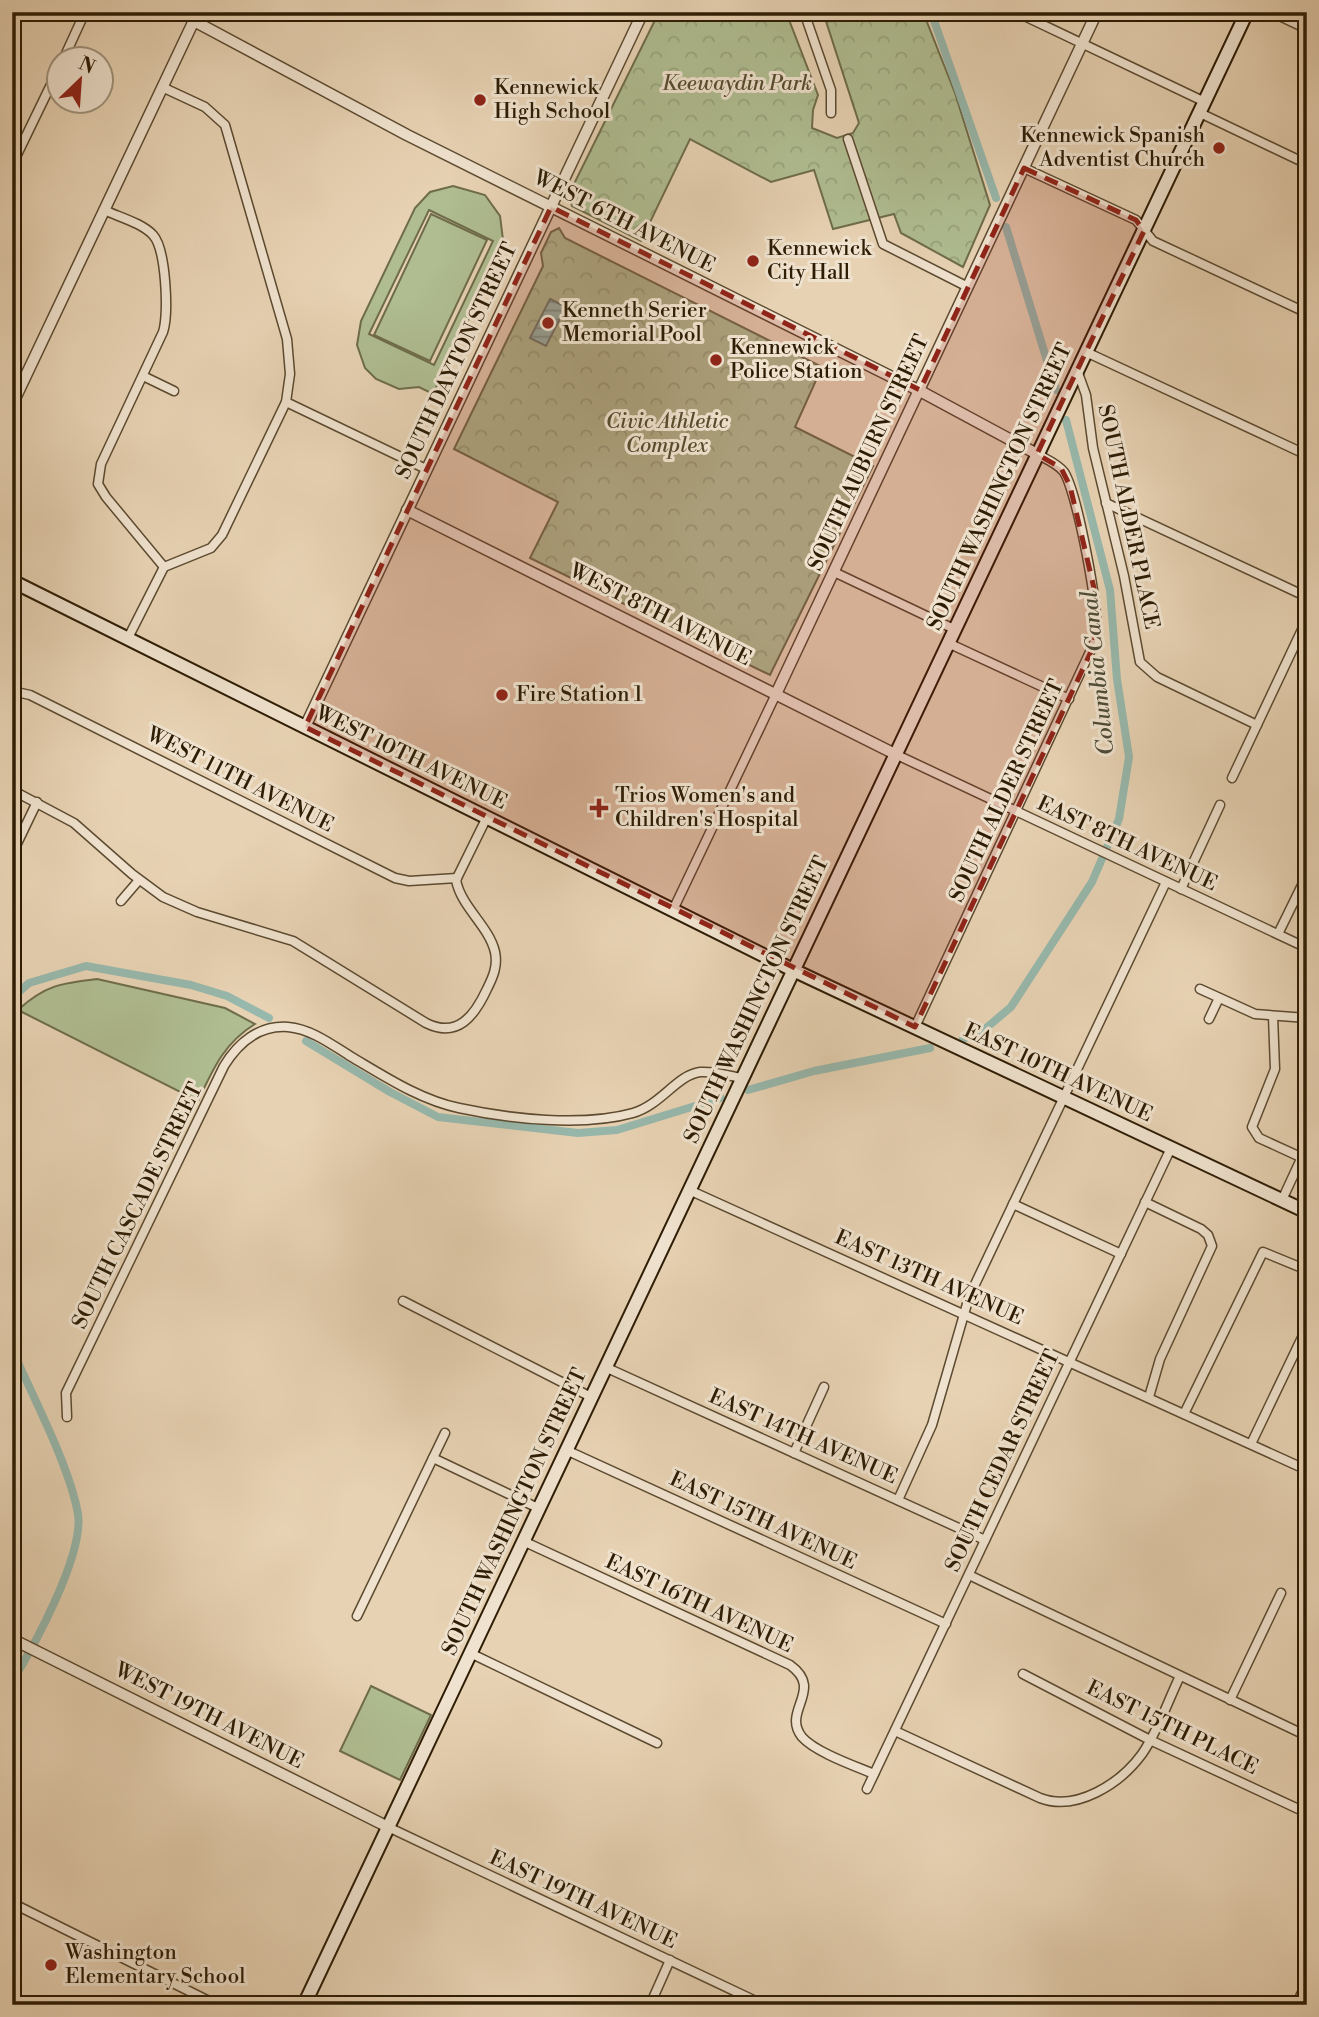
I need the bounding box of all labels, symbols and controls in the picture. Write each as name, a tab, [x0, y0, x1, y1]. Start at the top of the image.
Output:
north arrow	[46, 46, 116, 116]
text: N	[75, 51, 99, 80]
park label: Keewaydin Park	[662, 71, 812, 97]
place label: Kennewick High School	[494, 75, 610, 125]
marker: Kennewick High School	[472, 92, 488, 108]
place label: Kennewick Spanish Adventist Church	[1020, 123, 1205, 173]
marker: Kennewick Spanish Adventist Church	[1211, 140, 1227, 156]
street label: WEST 6TH AVENUE	[528, 164, 719, 279]
place label: Kennewick City Hall	[767, 236, 872, 286]
street label: SOUTH DAYTON STREET	[391, 238, 523, 484]
marker: Kennewick City Hall	[745, 253, 761, 269]
place label: Kenneth Serier Memorial Pool	[562, 298, 707, 348]
marker: Kenneth Serier Memorial Pool	[540, 315, 556, 331]
street label: SOUTH AUBURN STREET	[803, 331, 935, 575]
place label: Kennewick Police Station	[730, 335, 863, 385]
street label: SOUTH WASHINGTON STREET	[922, 339, 1078, 635]
marker: Kennewick Police Station	[708, 352, 724, 368]
street label: SOUTH ALDER PLACE	[1091, 402, 1165, 632]
park label: Civic Athletic Complex	[606, 409, 728, 459]
street label: WEST 8TH AVENUE	[564, 557, 755, 672]
water label: Columbia Canal	[1075, 589, 1121, 757]
street label: SOUTH ALDER STREET	[944, 675, 1070, 906]
place label: Fire Station 1	[516, 682, 643, 708]
marker: Fire Station 1	[494, 687, 510, 703]
street label: WEST 10TH AVENUE	[310, 700, 511, 816]
street label: WEST 11TH AVENUE	[141, 721, 338, 838]
place label: Trios Women's and Children's Hospital	[615, 783, 799, 833]
street label: EAST 8TH AVENUE	[1033, 791, 1221, 897]
marker: Trios Women's and Children's Hospital	[589, 798, 609, 818]
street label: SOUTH WASHINGTON STREET	[679, 852, 835, 1148]
street label: EAST 10TH AVENUE	[959, 1018, 1157, 1128]
street label: SOUTH CASCADE STREET	[67, 1079, 209, 1333]
street label: EAST 13TH AVENUE	[831, 1225, 1027, 1331]
street label: SOUTH CEDAR STREET	[940, 1346, 1066, 1576]
street label: SOUTH WASHINGTON STREET	[437, 1364, 593, 1660]
street label: EAST 14TH AVENUE	[705, 1384, 901, 1490]
street label: EAST 15TH AVENUE	[665, 1466, 861, 1576]
street label: EAST 16TH AVENUE	[601, 1549, 797, 1659]
street label: WEST 19TH AVENUE	[109, 1657, 308, 1775]
street label: EAST 15TH PLACE	[1082, 1675, 1262, 1781]
street label: EAST 19TH AVENUE	[485, 1845, 681, 1955]
place label: Washington Elementary School	[64, 1940, 245, 1990]
marker: Washington Elementary School	[43, 1957, 59, 1973]

